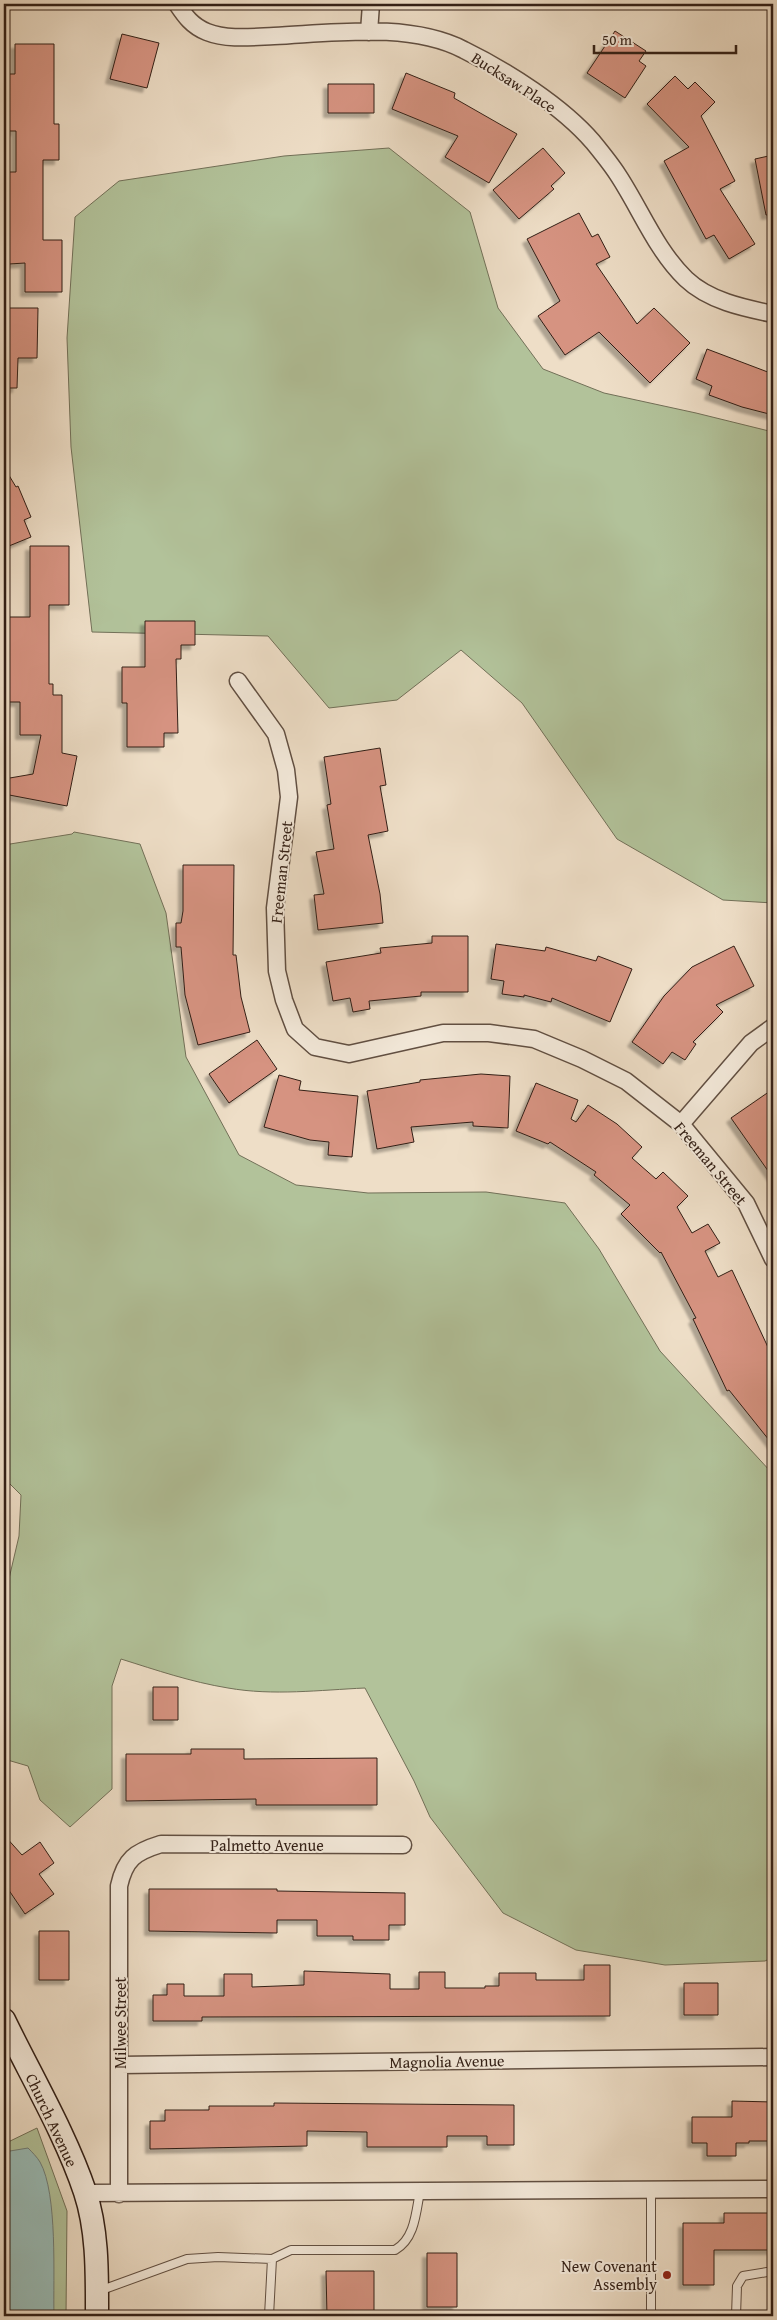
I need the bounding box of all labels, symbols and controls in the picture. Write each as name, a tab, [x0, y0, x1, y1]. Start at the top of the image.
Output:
scale bar	[594, 22, 737, 54]
text: 50 m	[602, 29, 633, 50]
street label: Bucksaw Place	[467, 46, 561, 118]
street label: Freeman Street	[264, 819, 298, 924]
street label: Freeman Street	[669, 1116, 753, 1210]
street label: Palmetto Avenue	[210, 1833, 324, 1857]
street label: Milwee Street	[108, 1977, 132, 2069]
street label: Magnolia Avenue	[389, 2048, 505, 2074]
street label: Church Avenue	[20, 2069, 84, 2171]
place label: New Covenant Assembly	[561, 2254, 657, 2296]
marker: New Covenant Assembly	[661, 2269, 673, 2281]

